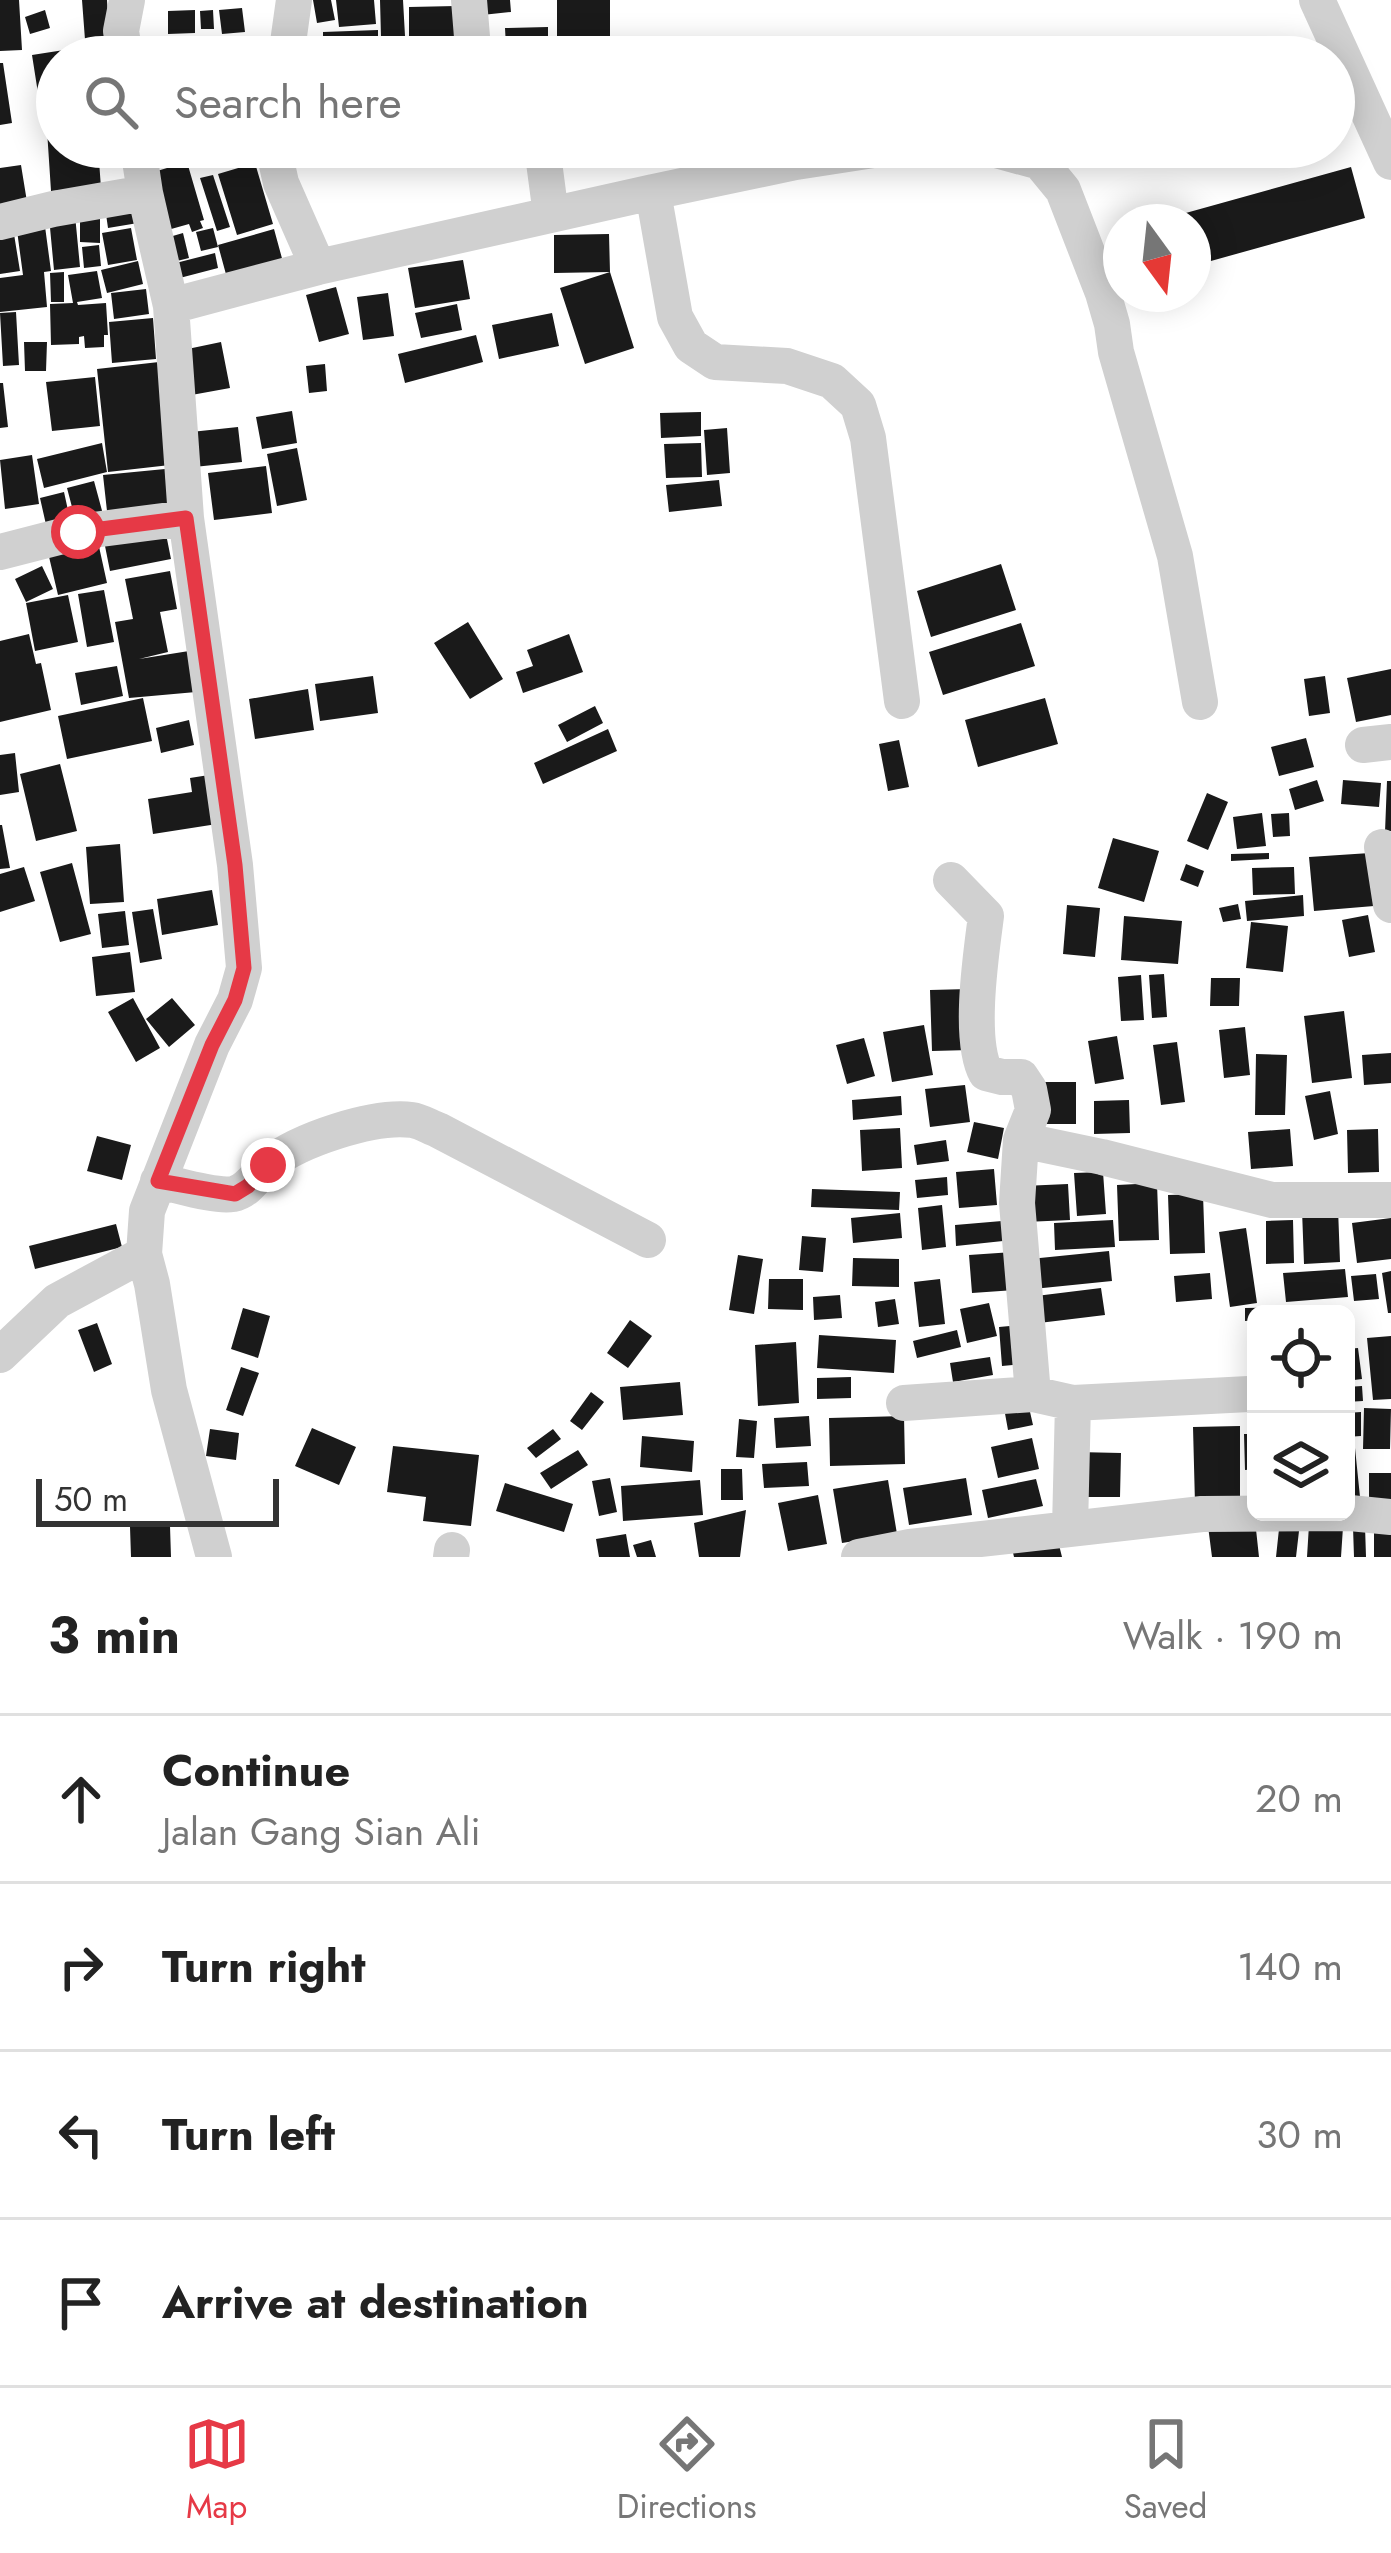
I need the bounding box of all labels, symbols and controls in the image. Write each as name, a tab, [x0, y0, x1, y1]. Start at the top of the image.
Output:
search box	[36, 36, 1355, 168]
icon: search	[78, 69, 144, 135]
text: Search here	[174, 70, 402, 135]
north arrow	[1103, 204, 1211, 312]
route start	[51, 505, 105, 559]
route end	[241, 1138, 295, 1192]
map controls	[1247, 1305, 1355, 1521]
button: locate	[1247, 1305, 1355, 1413]
button: layers	[1247, 1413, 1355, 1521]
scale bar	[36, 1473, 279, 1526]
text: 50 m	[54, 1476, 128, 1523]
text: 3 min	[48, 1598, 180, 1672]
text: Walk · 190 m	[1123, 1607, 1343, 1664]
text: Continue	[162, 1738, 350, 1803]
icon: ahead	[48, 1766, 114, 1832]
text: 20 m	[1255, 1770, 1343, 1827]
text: Jalan Gang Sian Ali	[162, 1803, 481, 1860]
icon: right	[48, 1934, 114, 2000]
text: Turn right	[162, 1934, 366, 1999]
text: 140 m	[1237, 1938, 1343, 1995]
icon: left	[48, 2102, 114, 2168]
text: Turn left	[162, 2102, 335, 2167]
text: 30 m	[1256, 2106, 1343, 2163]
icon: arrive	[48, 2270, 114, 2336]
text: Arrive at destination	[162, 2270, 589, 2335]
tab: Map	[184, 2411, 250, 2530]
tab: Directions	[617, 2411, 757, 2530]
tab: Saved	[1124, 2411, 1207, 2530]

